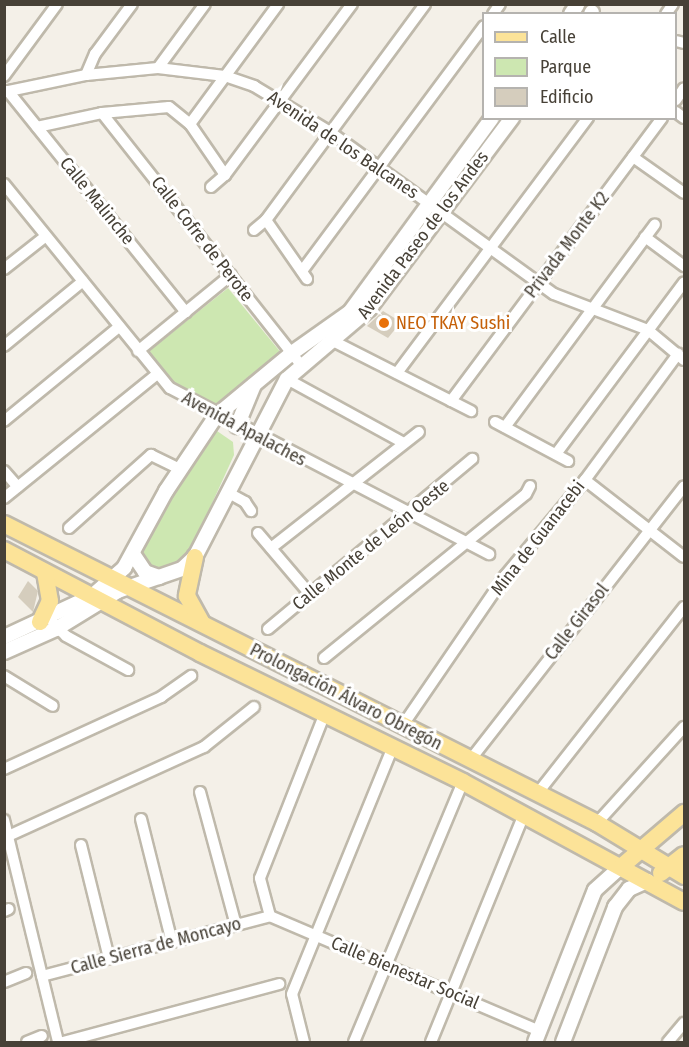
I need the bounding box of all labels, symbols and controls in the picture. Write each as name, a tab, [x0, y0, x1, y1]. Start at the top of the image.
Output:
legend	[482, 12, 677, 120]
text: Calle	[540, 26, 576, 48]
text: Parque	[540, 56, 591, 78]
street label: Avenida de los Balcanes	[263, 86, 423, 204]
text: Edificio	[540, 86, 593, 108]
street label: Avenida Paseo de los Andes	[353, 147, 493, 323]
street label: Calle Malinche	[55, 153, 139, 249]
street label: Calle Cofre de Perote	[146, 172, 258, 306]
street label: Privada Monte K2	[520, 188, 614, 302]
place label: NEO TKAY Sushi	[396, 312, 510, 334]
marker: NEO TKAY Sushi	[377, 316, 391, 330]
street label: Avenida Apalaches	[178, 387, 310, 471]
street label: Calle Monte de León Oeste	[288, 475, 454, 615]
street label: Mina de Guanacebi	[486, 476, 590, 600]
street label: Calle Girasol	[540, 579, 614, 665]
street label: Prolongación Álvaro Obregón	[246, 639, 446, 755]
street label: Calle Sierra de Moncayo	[68, 913, 244, 979]
street label: Calle Bienestar Social	[328, 932, 482, 1014]

